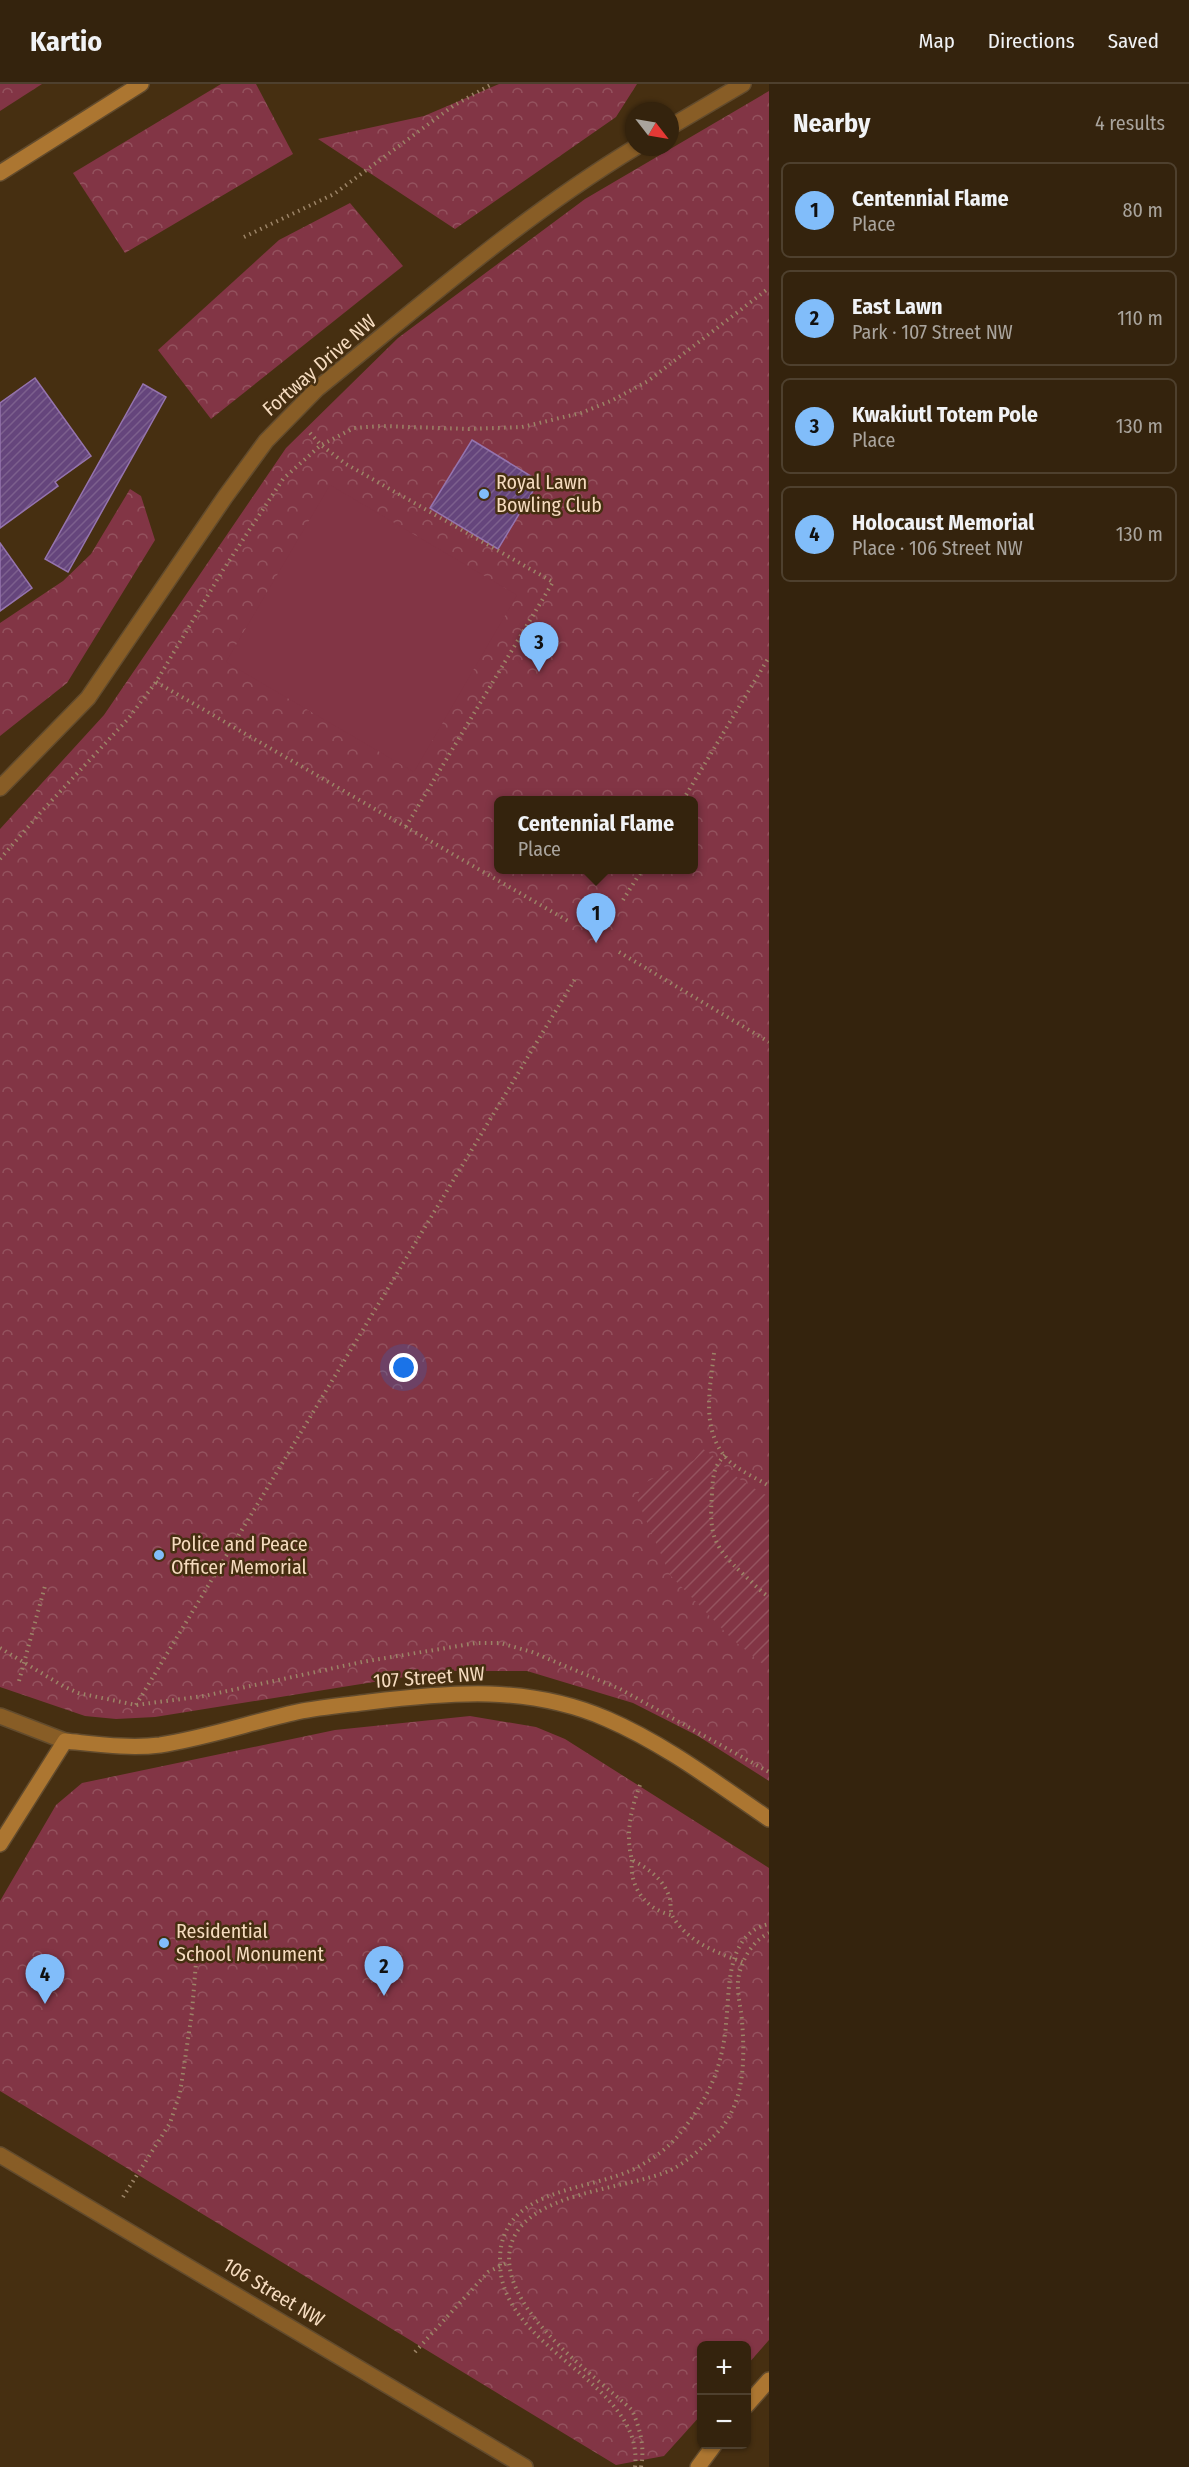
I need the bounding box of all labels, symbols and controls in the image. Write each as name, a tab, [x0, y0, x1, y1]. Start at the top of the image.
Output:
text: Kartio	[30, 25, 102, 58]
text: Map	[918, 28, 955, 54]
text: Directions	[988, 28, 1075, 54]
text: Saved	[1108, 28, 1159, 54]
north arrow	[625, 102, 679, 156]
text: Nearby	[793, 108, 870, 139]
text: 4 results	[1095, 111, 1165, 135]
text: Centennial Flame	[852, 185, 1009, 212]
text: 1	[810, 198, 819, 222]
text: 80 m	[1123, 198, 1163, 222]
text: Place	[852, 212, 895, 236]
text: East Lawn	[852, 293, 943, 320]
text: 2	[810, 306, 819, 330]
text: 110 m	[1117, 306, 1163, 330]
street label: Fortway Drive NW	[257, 309, 381, 421]
text: Park · 107 Street NW	[852, 320, 1013, 344]
text: Kwakiutl Totem Pole	[852, 401, 1038, 428]
text: 3	[810, 414, 819, 438]
text: 130 m	[1116, 414, 1163, 438]
text: Place	[852, 428, 895, 452]
place label: Royal Lawn Bowling Club	[496, 470, 602, 517]
marker: Royal Lawn Bowling Club	[477, 487, 491, 501]
text: Holocaust Memorial	[852, 509, 1034, 536]
text: 4	[809, 522, 820, 546]
text: 130 m	[1116, 522, 1163, 546]
text: Place · 106 Street NW	[852, 536, 1023, 560]
pin: 3	[520, 622, 558, 672]
popup	[494, 796, 698, 874]
text: Centennial Flame	[518, 810, 674, 837]
text: Place	[518, 837, 561, 861]
pin: 1	[576, 894, 616, 943]
your location	[389, 1353, 418, 1382]
place label: Police and Peace Officer Memorial	[171, 1532, 308, 1579]
marker: Police and Peace Officer Memorial	[152, 1548, 166, 1562]
street label: 107 Street NW	[372, 1661, 486, 1693]
place label: Residential School Monument	[176, 1919, 325, 1966]
marker: Residential School Monument	[157, 1936, 171, 1950]
pin: 2	[364, 1946, 404, 1996]
pin: 4	[26, 1954, 64, 2004]
street label: 106 Street NW	[219, 2252, 329, 2332]
map controls	[697, 2341, 751, 2449]
button: +	[697, 2341, 751, 2395]
button: −	[697, 2395, 751, 2449]

